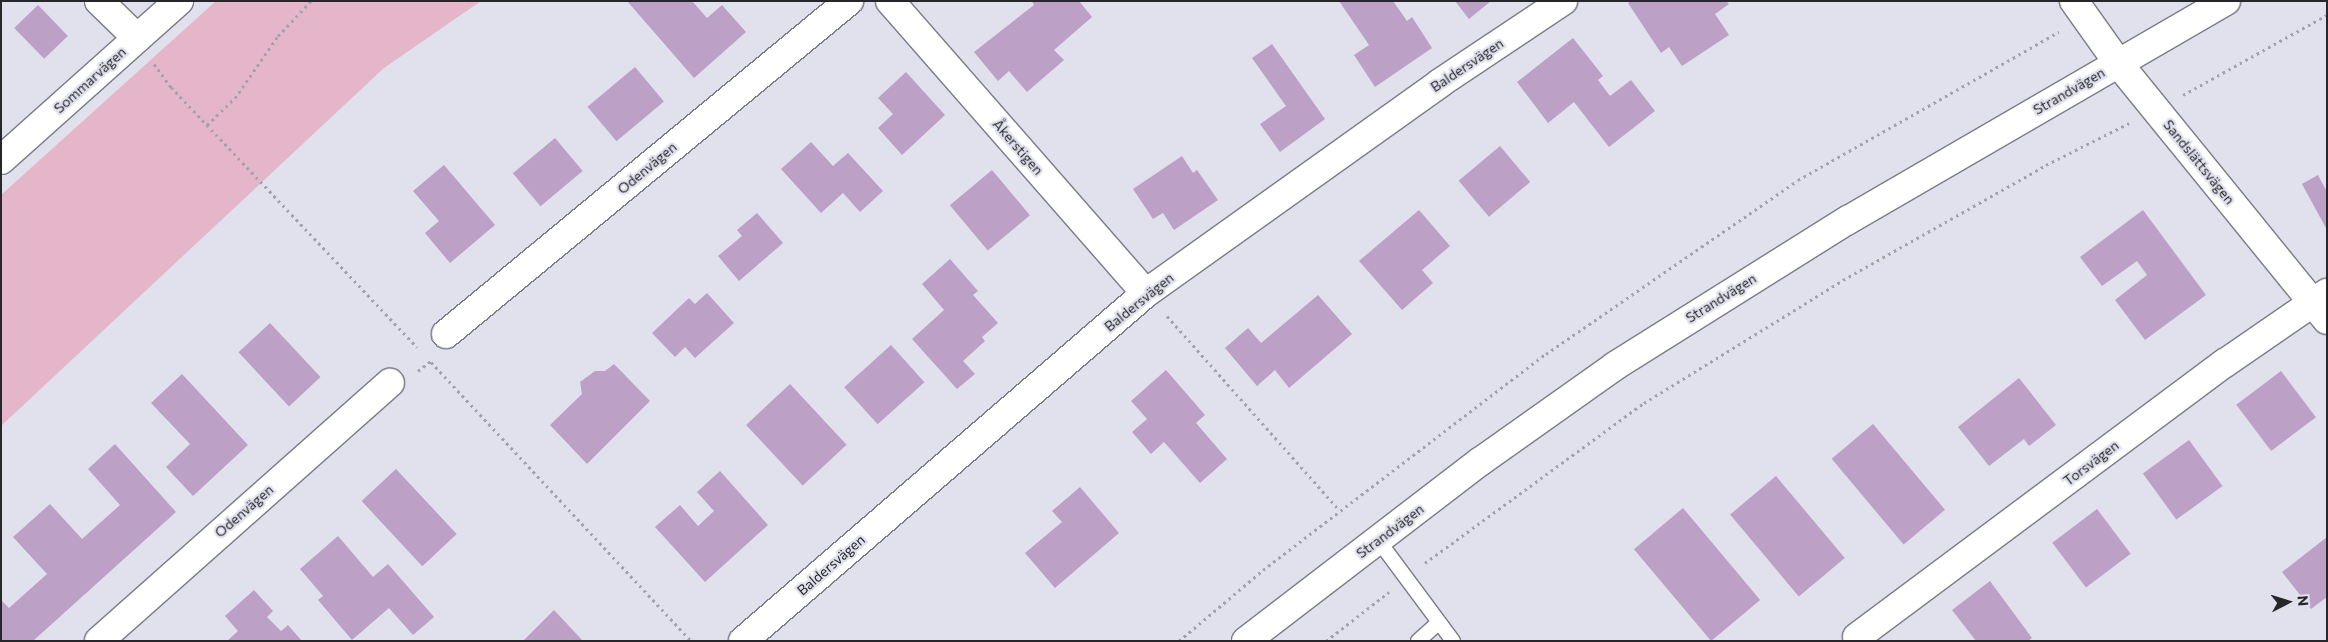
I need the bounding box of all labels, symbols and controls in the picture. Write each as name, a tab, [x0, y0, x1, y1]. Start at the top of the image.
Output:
street label: Baldersvägen	[1427, 35, 1507, 95]
street label: Sommarvägen	[51, 43, 129, 117]
street label: Strandvägen	[2030, 64, 2108, 118]
street label: Åkerstigen	[989, 116, 1047, 178]
street label: Sandslättsvägen	[2160, 116, 2238, 208]
street label: Odenvägen	[614, 138, 680, 198]
street label: Baldersvägen	[1101, 269, 1177, 335]
street label: Strandvägen	[1683, 270, 1759, 326]
street label: Torsvägen	[2060, 437, 2122, 489]
street label: Odenvägen	[211, 481, 277, 541]
street label: Strandvägen	[1353, 500, 1427, 562]
street label: Baldersvägen	[794, 531, 868, 599]
north arrow	[2263, 577, 2313, 627]
text: N	[2295, 595, 2312, 607]

